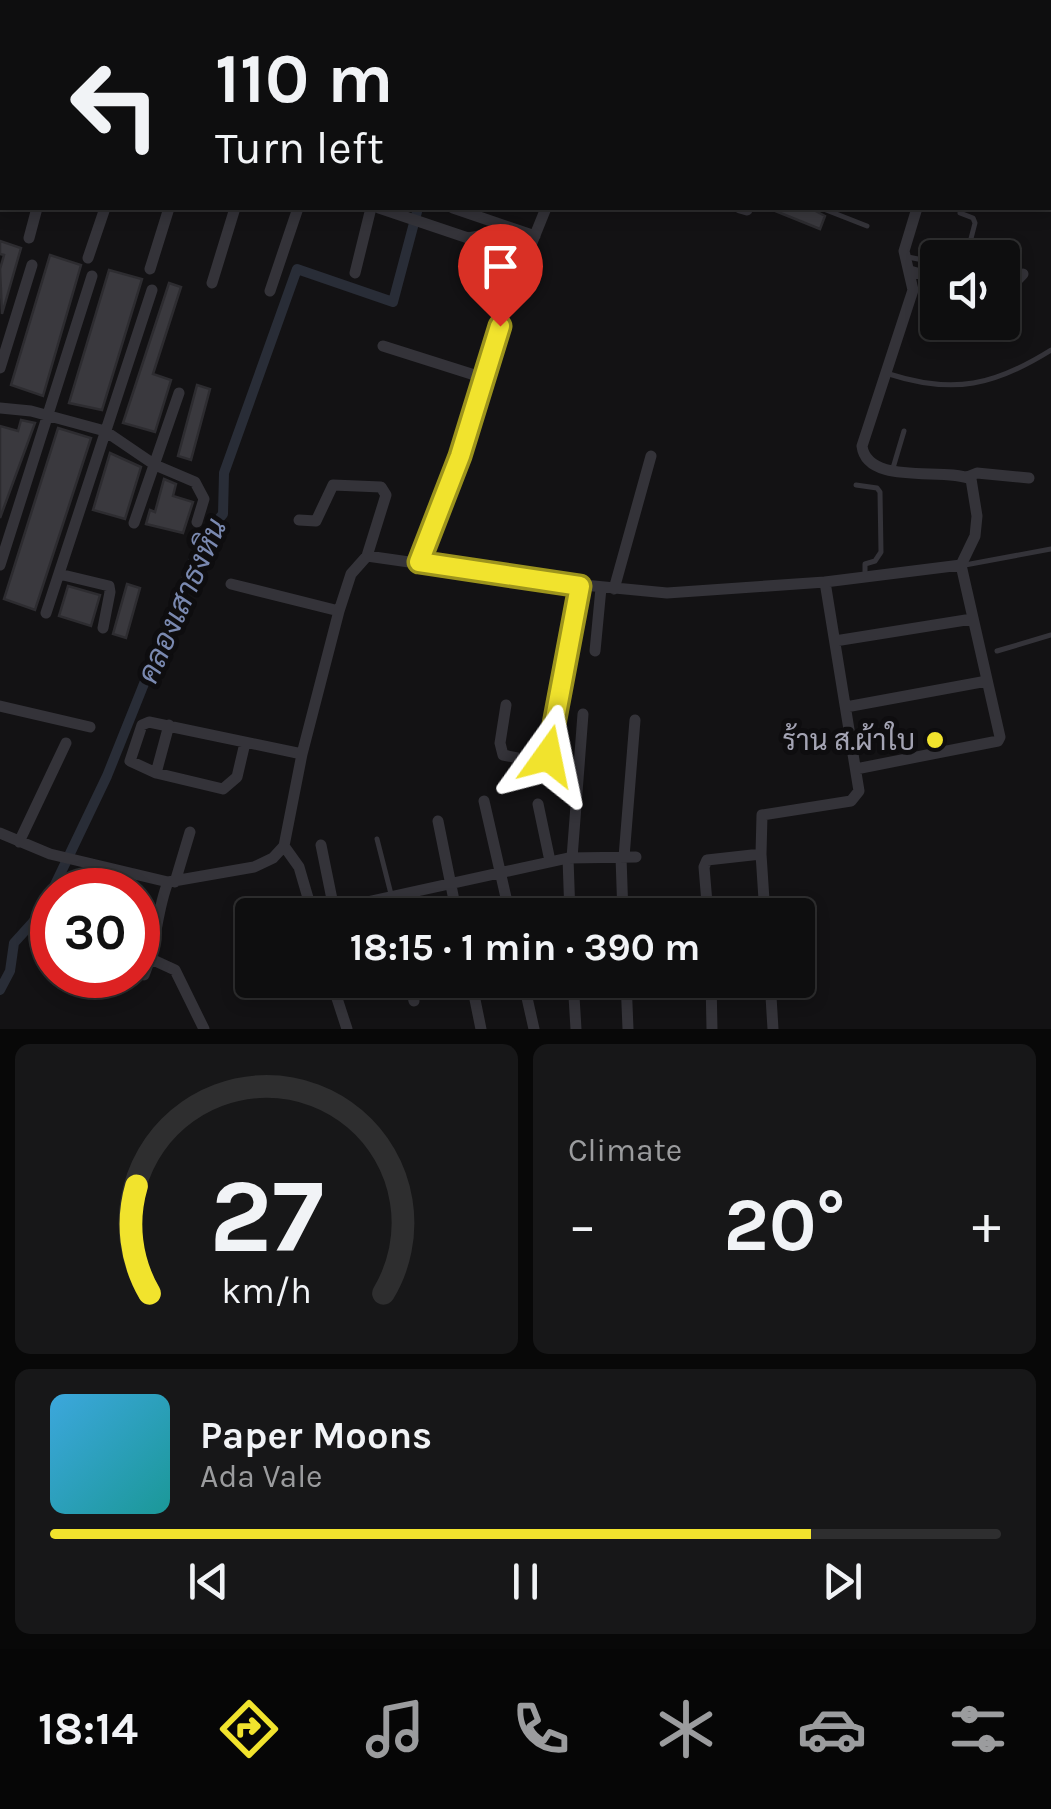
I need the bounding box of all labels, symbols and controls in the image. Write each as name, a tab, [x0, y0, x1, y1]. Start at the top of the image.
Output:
text: 110 m	[215, 38, 393, 120]
icon: left	[50, 40, 180, 170]
text: Turn left	[215, 122, 384, 174]
pin	[458, 224, 543, 327]
icon: arrive	[473, 239, 528, 294]
map controls	[920, 240, 1020, 340]
button: sound	[920, 240, 1020, 340]
water label: คลองเสาธงหิน	[130, 513, 234, 689]
position arrow	[496, 704, 600, 808]
place label: ร้าน ส.ผ้าใบ	[783, 721, 915, 757]
marker: ร้าน ส.ผ้าใบ	[924, 729, 946, 751]
speed limit sign: 30	[30, 868, 160, 998]
text: 18:15 · 1 min · 390 m	[350, 925, 700, 970]
text: Climate	[568, 1132, 682, 1169]
text: 27	[209, 1156, 324, 1277]
text: 20°	[724, 1181, 845, 1269]
text: −	[568, 1193, 597, 1257]
text: +	[972, 1193, 1001, 1257]
text: km/h	[221, 1270, 312, 1312]
text: Paper Moons	[200, 1413, 432, 1458]
text: Ada Vale	[200, 1458, 323, 1495]
icon: previous	[181, 1554, 236, 1609]
icon: pause	[498, 1554, 553, 1609]
icon: next	[815, 1554, 870, 1609]
icon: directions	[214, 1694, 284, 1764]
icon: music	[360, 1694, 430, 1764]
icon: phone	[506, 1694, 576, 1764]
icon: climate	[651, 1694, 721, 1764]
icon: car	[797, 1694, 867, 1764]
icon: filters	[943, 1694, 1013, 1764]
text: 18:14	[38, 1703, 138, 1755]

